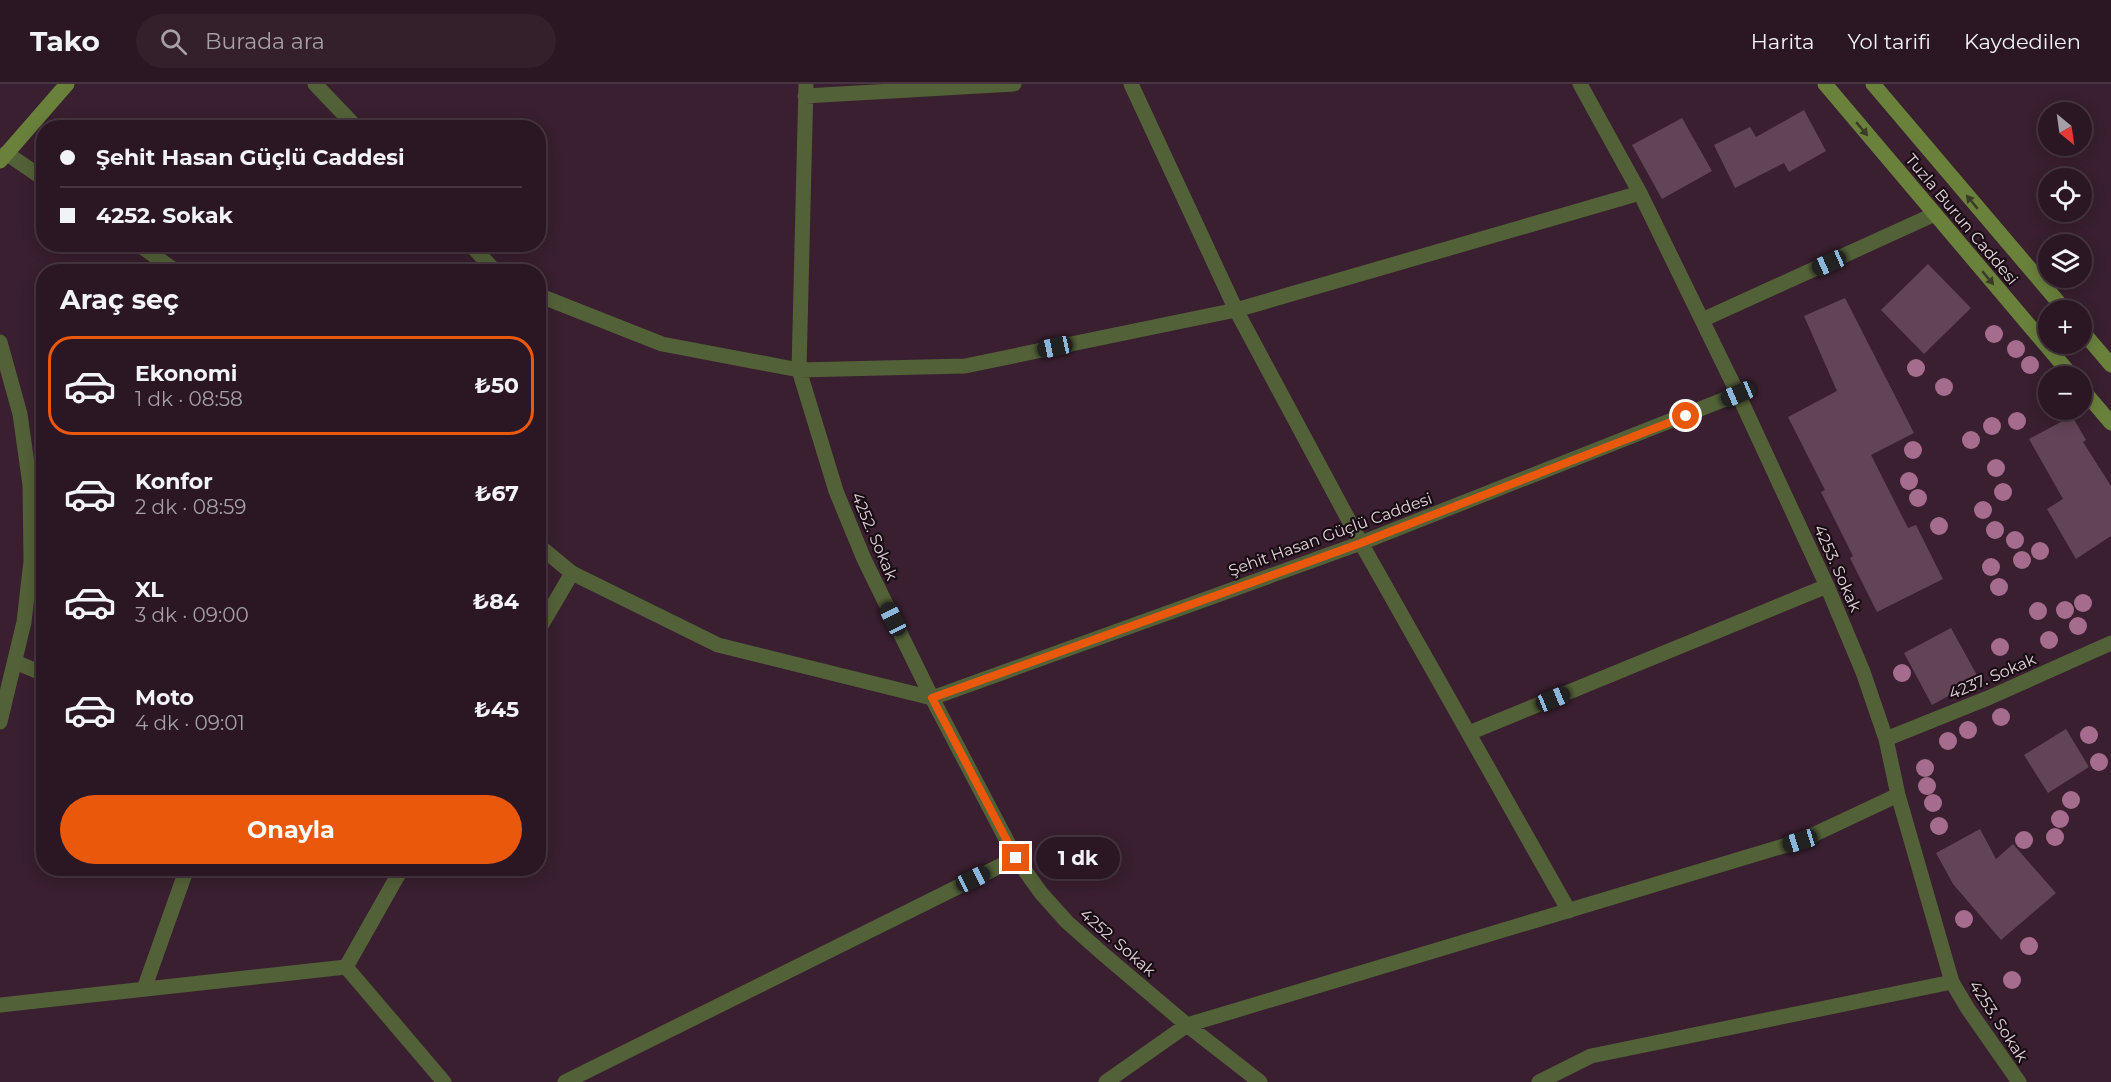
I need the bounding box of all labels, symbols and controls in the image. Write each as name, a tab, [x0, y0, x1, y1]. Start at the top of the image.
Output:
search box	[136, 14, 556, 68]
text: Tako	[30, 24, 100, 58]
icon: search	[157, 25, 190, 58]
text: Burada ara	[205, 28, 325, 55]
text: Harita	[1751, 29, 1814, 54]
text: Yol tarifi	[1847, 29, 1931, 54]
text: Kaydedilen	[1964, 29, 2081, 54]
north arrow	[2038, 102, 2092, 156]
map controls	[2038, 102, 2092, 420]
one-way arrow	[1856, 121, 1869, 137]
text: Şehit Hasan Güçlü Caddesi	[96, 144, 405, 171]
street label: Tuzla Burun Caddesi	[1901, 150, 2022, 289]
button: locate	[2038, 168, 2092, 222]
one-way arrow	[1966, 195, 1979, 210]
text: 4252. Sokak	[96, 202, 233, 229]
button: layers	[2038, 234, 2092, 288]
car	[1809, 247, 1849, 279]
one-way arrow	[1981, 270, 1994, 285]
text: Araç seç	[60, 283, 179, 316]
button: +	[2038, 300, 2092, 354]
car	[1036, 334, 1074, 360]
icon: car	[63, 359, 117, 413]
text: Ekonomi	[135, 360, 237, 387]
button: −	[2038, 366, 2092, 420]
text: ₺50	[474, 372, 519, 399]
car	[1718, 379, 1758, 409]
text: 1 dk · 08:58	[135, 387, 243, 411]
route start	[1672, 402, 1699, 429]
icon: car	[63, 467, 117, 521]
text: Konfor	[135, 468, 213, 495]
text: ₺67	[475, 480, 519, 507]
street label: 4252. Sokak	[847, 489, 902, 583]
street label: Şehit Hasan Güçlü Caddesi	[1226, 489, 1435, 580]
text: 2 dk · 08:59	[135, 495, 246, 519]
street label: 4253. Sokak	[1810, 522, 1865, 615]
icon: car	[63, 575, 117, 629]
text: XL	[135, 576, 164, 603]
text: ₺84	[473, 588, 519, 615]
car	[877, 599, 909, 639]
text: 3 dk · 09:00	[135, 603, 249, 627]
street label: 4237. Sokak	[1946, 649, 2039, 703]
icon: car	[63, 683, 117, 737]
text: Moto	[135, 684, 194, 711]
car	[1533, 684, 1573, 714]
text: ₺45	[474, 696, 519, 723]
text: 4 dk · 09:01	[135, 711, 245, 735]
button: Onayla	[60, 795, 522, 864]
car	[1780, 827, 1820, 855]
callout: 1 dk	[1037, 837, 1121, 879]
route end	[1002, 844, 1029, 871]
text: 1 dk	[1058, 846, 1098, 870]
car	[953, 863, 993, 895]
street label: 4252. Sokak	[1076, 904, 1160, 981]
street label: 4253. Sokak	[1965, 977, 2032, 1066]

